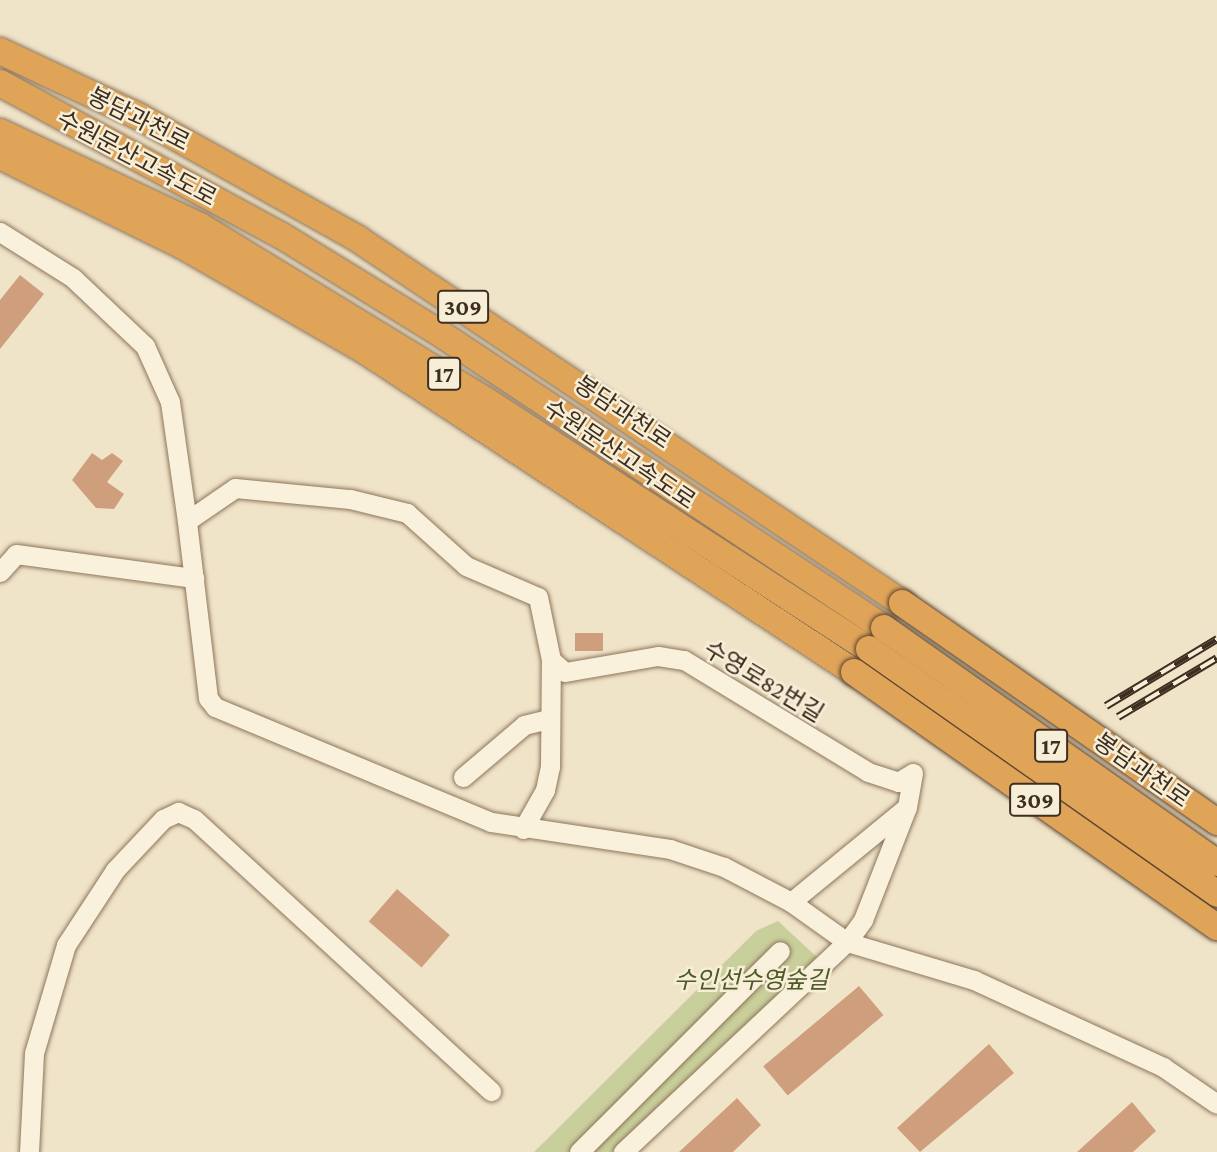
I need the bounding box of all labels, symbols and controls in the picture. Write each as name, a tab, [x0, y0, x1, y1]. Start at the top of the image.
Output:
street label: 봉담과천로	[83, 81, 195, 157]
street label: 수원문산고속도로	[52, 104, 222, 212]
road number: 309	[437, 288, 489, 326]
road number: 17	[426, 354, 462, 394]
street label: 봉담과천로	[569, 369, 677, 455]
street label: 수원문산고속도로	[539, 393, 701, 515]
street label: 수영로82번길	[699, 634, 829, 728]
road number: 17	[1034, 726, 1068, 766]
street label: 봉담과천로	[1089, 727, 1195, 813]
road number: 309	[1009, 780, 1061, 820]
park label: 수인선수영숲길	[674, 966, 828, 994]

